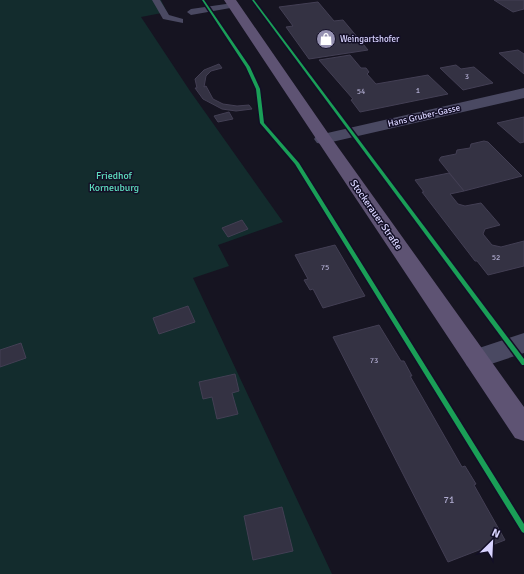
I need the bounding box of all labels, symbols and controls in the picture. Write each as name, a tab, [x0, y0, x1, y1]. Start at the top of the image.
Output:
shop icon: Weingartshofer	[315, 28, 337, 50]
place label: Weingartshofer	[340, 34, 400, 45]
house number: 3	[465, 71, 469, 81]
house number: 1	[416, 85, 420, 95]
house number: 54	[357, 86, 366, 96]
street label: Hans Gruber-Gasse	[387, 102, 462, 130]
park label: Friedhof Korneuburg	[89, 170, 139, 194]
street label: Stockerauer Straße	[347, 178, 405, 252]
house number: 52	[492, 252, 500, 262]
house number: 75	[321, 262, 329, 272]
house number: 73	[370, 355, 378, 365]
house number: 71	[444, 494, 454, 506]
north arrow	[472, 522, 512, 562]
text: N	[490, 526, 502, 541]

